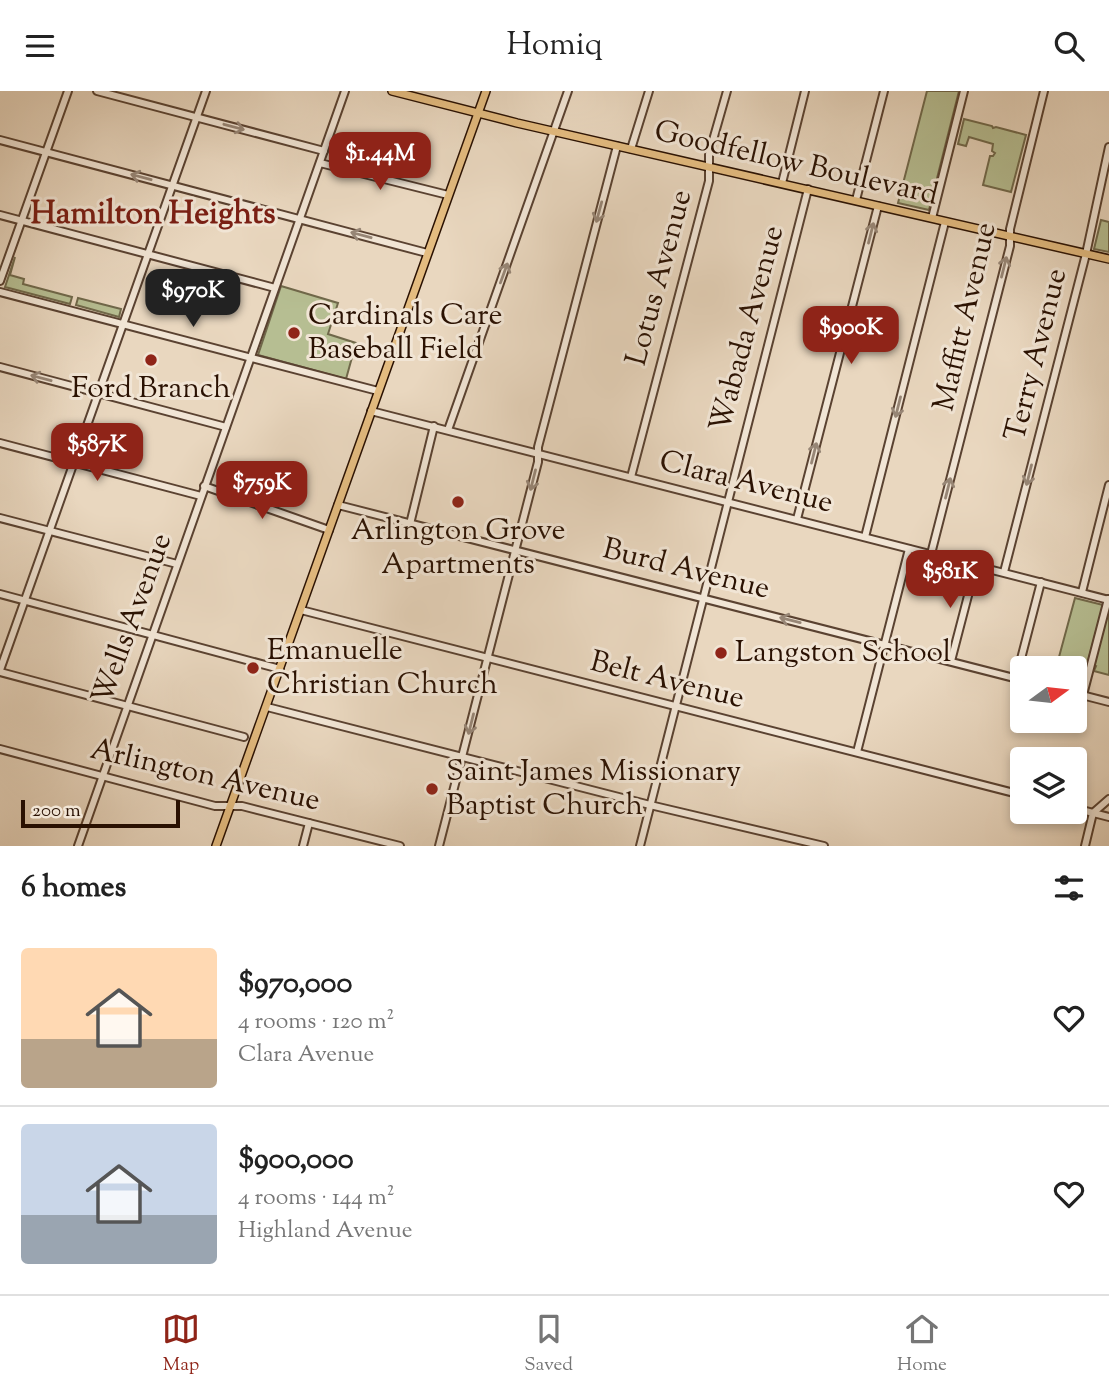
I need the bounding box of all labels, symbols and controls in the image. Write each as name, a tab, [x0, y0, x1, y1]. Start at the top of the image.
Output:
text: Homiq	[506, 23, 603, 69]
icon: menu	[21, 27, 59, 65]
icon: search	[1050, 27, 1088, 65]
street label: Goodfellow Boulevard	[650, 110, 942, 218]
one-way arrow	[222, 121, 245, 134]
pin: $1.44M	[323, 133, 437, 192]
text: $1.44M	[345, 138, 415, 171]
one-way arrow	[130, 170, 152, 183]
street label: Lotus Avenue	[616, 185, 704, 371]
district label: Hamilton Heights	[30, 192, 276, 238]
one-way arrow	[592, 200, 605, 222]
street label: Maffitt Avenue	[923, 218, 1009, 416]
street label: Wabada Avenue	[700, 221, 796, 437]
one-way arrow	[865, 222, 878, 245]
one-way arrow	[351, 228, 373, 241]
one-way arrow	[998, 257, 1011, 279]
one-way arrow	[498, 263, 511, 285]
street label: Terry Avenue	[995, 264, 1079, 446]
pin: $970K	[144, 269, 242, 329]
text: $970K	[161, 275, 225, 308]
place label: Cardinals Care Baseball Field	[308, 295, 502, 372]
pin: $900K	[802, 307, 900, 366]
text: $900K	[819, 312, 883, 345]
marker: Cardinals Care Baseball Field	[286, 325, 302, 341]
marker: Ford Branch	[143, 352, 159, 368]
place label: Ford Branch	[71, 368, 231, 411]
one-way arrow	[30, 371, 53, 384]
one-way arrow	[891, 395, 904, 418]
pin: $587K	[48, 423, 146, 483]
text: $587K	[67, 429, 127, 462]
street label: Clara Avenue	[655, 441, 837, 525]
one-way arrow	[808, 442, 821, 465]
pin: $759K	[213, 461, 311, 521]
one-way arrow	[1022, 463, 1035, 486]
text: $759K	[232, 467, 292, 500]
one-way arrow	[526, 468, 539, 490]
one-way arrow	[942, 477, 955, 500]
marker: Arlington Grove Apartments	[450, 494, 466, 510]
place label: Arlington Grove Apartments	[351, 510, 565, 587]
street label: Wells Avenue	[82, 527, 184, 711]
street label: Burd Avenue	[598, 528, 774, 612]
pin: $581K	[901, 551, 999, 610]
text: $581K	[922, 556, 978, 589]
one-way arrow	[779, 613, 802, 626]
place label: Emanuelle Christian Church	[267, 630, 498, 707]
place label: Langston School	[735, 632, 951, 675]
street label: Belt Avenue	[585, 641, 749, 721]
marker: Langston School	[713, 645, 729, 661]
north arrow	[1010, 656, 1087, 733]
map controls	[1010, 656, 1087, 824]
marker: Emanuelle Christian Church	[245, 660, 261, 676]
one-way arrow	[464, 712, 477, 735]
street label: Arlington Avenue	[86, 729, 324, 823]
button: layers	[1010, 747, 1087, 824]
place label: Saint James Missionary Baptist Church	[446, 751, 741, 828]
marker: Saint James Missionary Baptist Church	[424, 781, 440, 797]
scale bar	[21, 797, 180, 829]
text: 200 m	[32, 798, 81, 825]
text: 6 homes	[21, 867, 126, 910]
icon: filters	[1050, 869, 1088, 907]
text: $970,000	[238, 963, 352, 1006]
icon: home	[77, 976, 161, 1060]
icon: heart	[1050, 999, 1088, 1037]
text: 4 rooms · 120 m²	[238, 1006, 394, 1039]
text: Clara Avenue	[238, 1039, 374, 1072]
text: $900,000	[238, 1139, 354, 1182]
icon: home	[77, 1152, 161, 1236]
icon: heart	[1050, 1175, 1088, 1213]
text: 4 rooms · 144 m²	[238, 1182, 395, 1215]
text: Highland Avenue	[238, 1215, 412, 1248]
tab: Map	[162, 1310, 200, 1379]
tab: Saved	[524, 1310, 573, 1379]
tab: Home	[897, 1310, 947, 1379]

